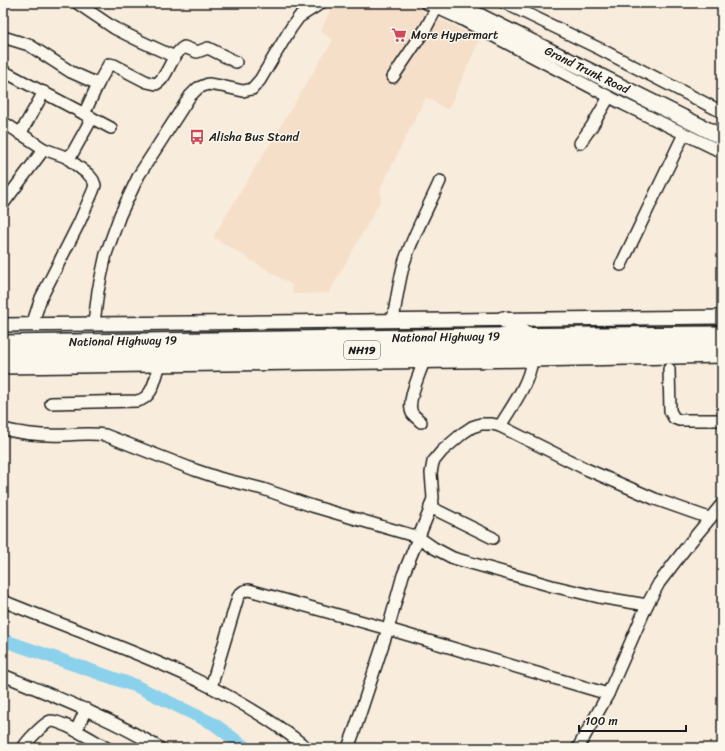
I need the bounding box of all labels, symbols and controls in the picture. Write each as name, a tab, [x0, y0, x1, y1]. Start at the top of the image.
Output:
place label: More Hypermart	[411, 24, 498, 46]
supermarket icon: More Hypermart	[390, 26, 408, 44]
street label: Grand Trunk Road	[541, 40, 635, 101]
place label: Alisha Bus Stand	[208, 126, 301, 148]
bus stop icon: Alisha Bus Stand	[188, 128, 206, 146]
street label: National Highway 19	[392, 325, 500, 349]
street label: National Highway 19	[69, 329, 177, 353]
road number: NH19	[344, 341, 380, 359]
scale bar	[579, 707, 686, 733]
text: 100 m	[585, 710, 618, 732]

